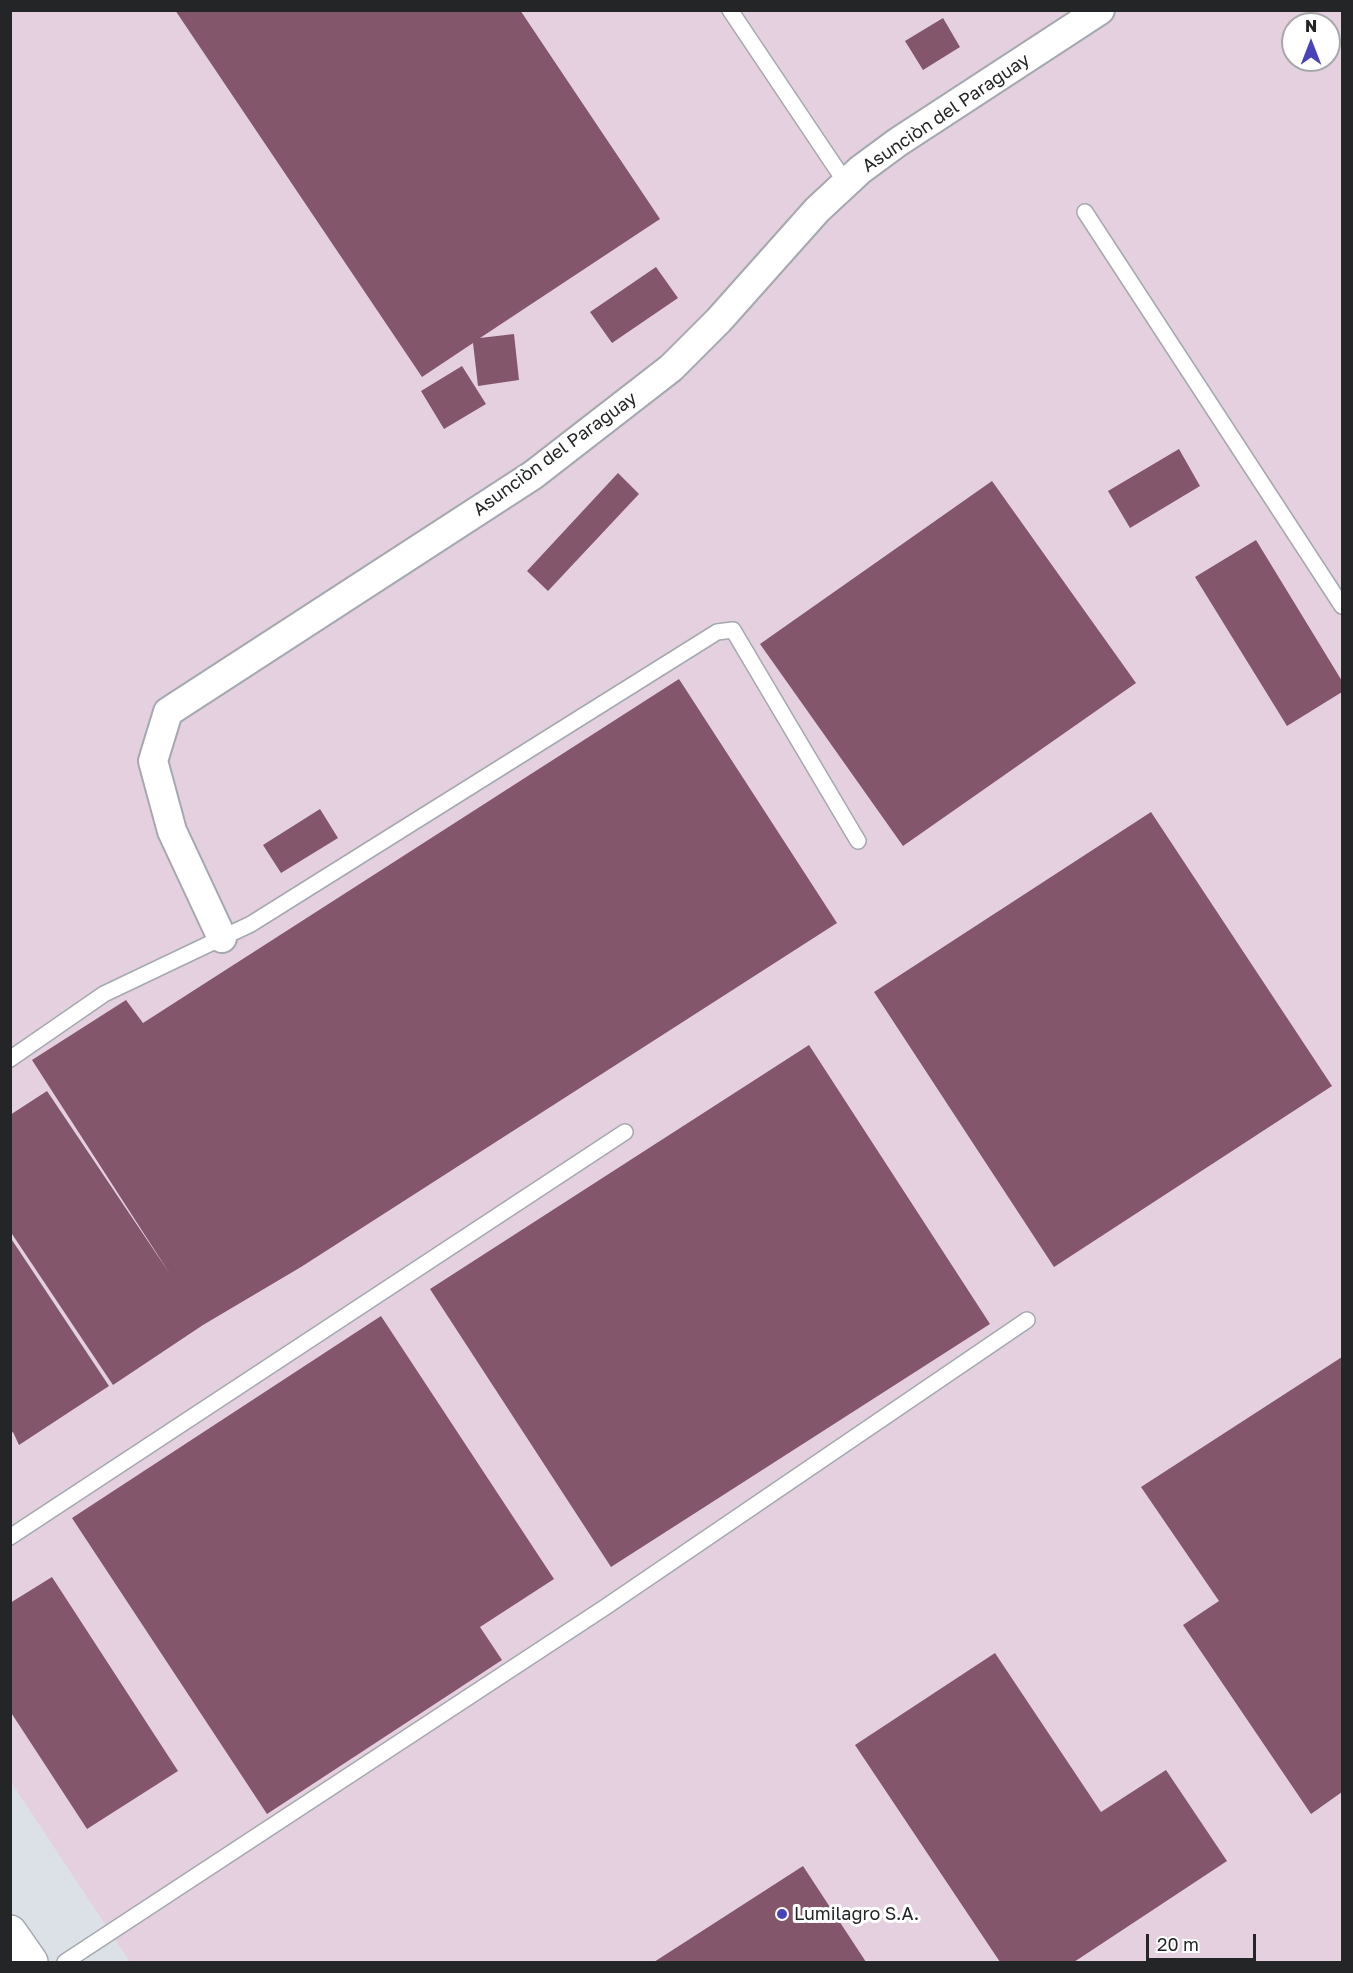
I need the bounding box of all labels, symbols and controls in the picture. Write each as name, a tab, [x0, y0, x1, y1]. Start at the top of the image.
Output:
north arrow	[1281, 12, 1341, 72]
text: N	[1305, 16, 1317, 36]
street label: Asunciòn del Paraguay	[858, 49, 1034, 177]
street label: Asunciòn del Paraguay	[469, 387, 641, 521]
place label: Lumilagro S.A.	[794, 1903, 919, 1925]
marker: Lumilagro S.A.	[775, 1907, 789, 1921]
scale bar	[1149, 1922, 1258, 1960]
text: 20 m	[1157, 1933, 1199, 1955]

